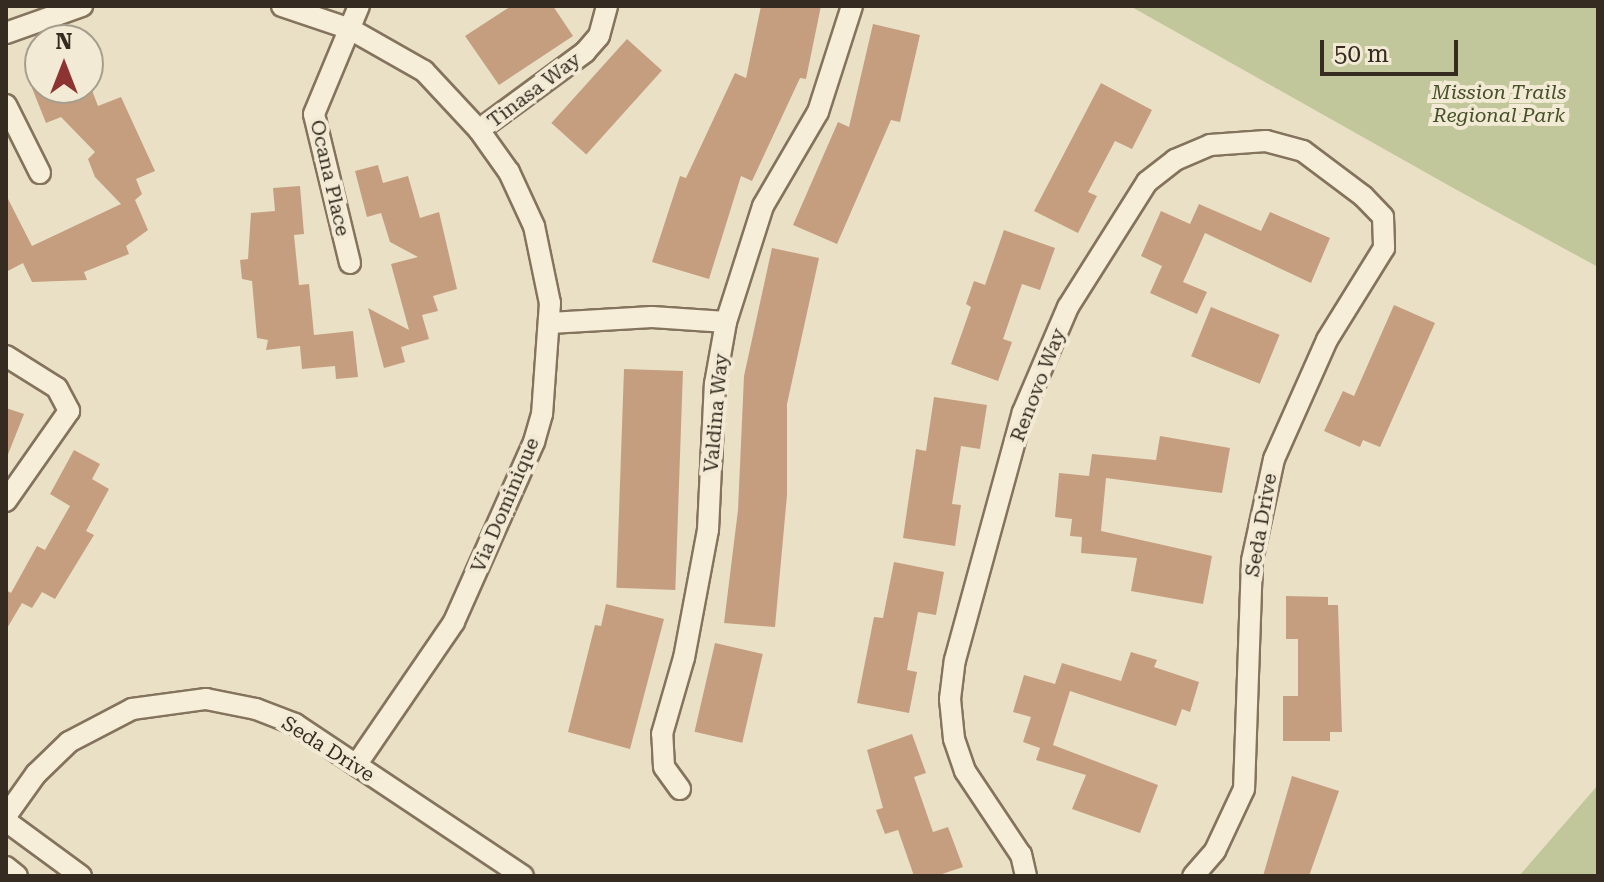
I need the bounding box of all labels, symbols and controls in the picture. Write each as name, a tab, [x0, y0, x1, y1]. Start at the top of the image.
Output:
north arrow	[24, 24, 104, 104]
scale bar	[1324, 24, 1462, 74]
text: N	[56, 29, 72, 54]
text: 50 m	[1334, 40, 1389, 68]
street label: Tinasa Way	[483, 47, 585, 133]
park label: Mission Trails Regional Park	[1432, 80, 1566, 127]
street label: Ocana Place	[305, 118, 355, 238]
street label: Renovo Way	[1005, 325, 1071, 445]
street label: Valdina Way	[699, 353, 733, 473]
street label: Via Dominique	[466, 434, 544, 576]
street label: Seda Drive	[1240, 471, 1282, 579]
street label: Seda Drive	[277, 711, 379, 787]

